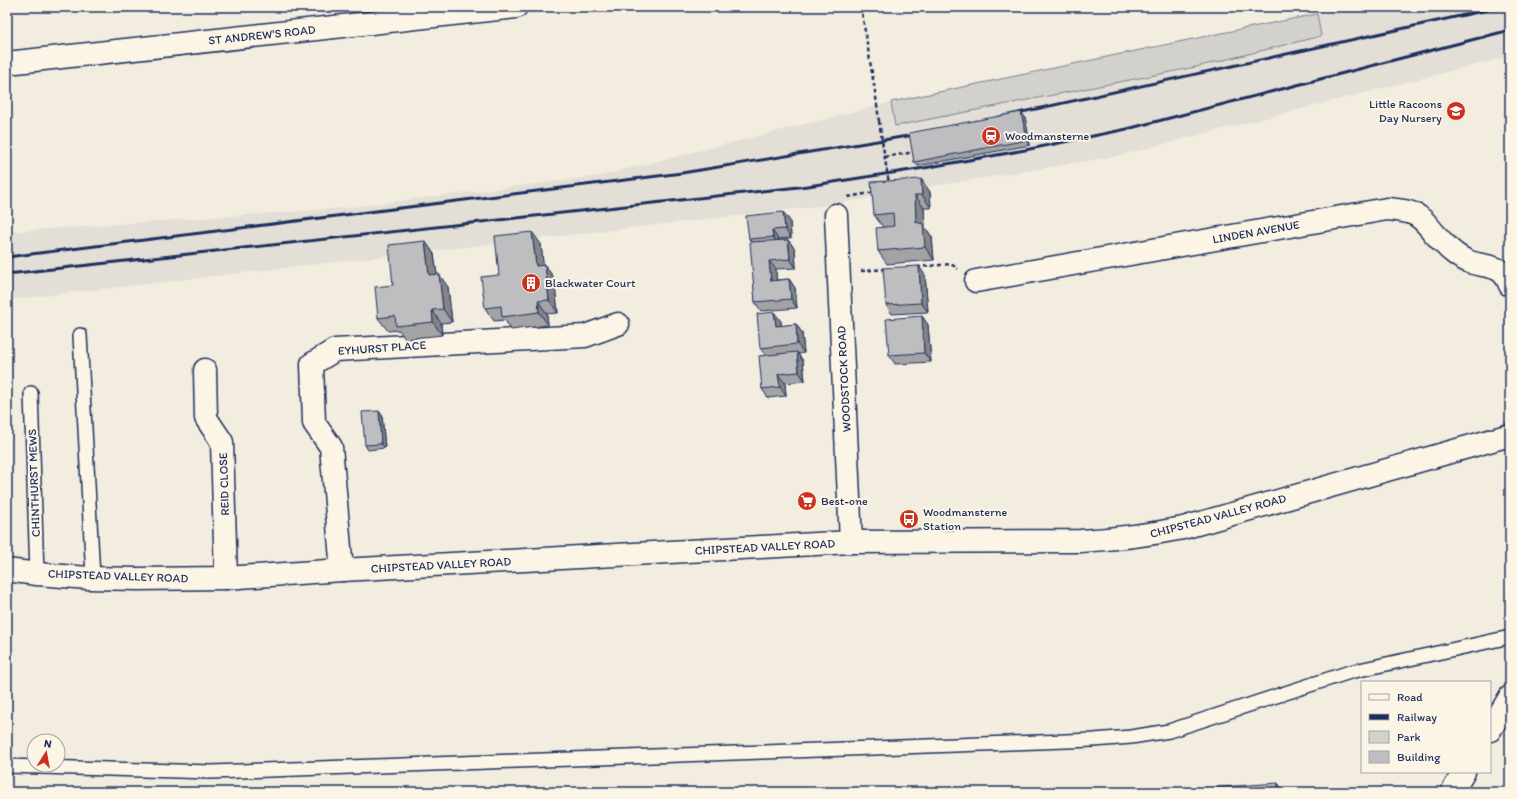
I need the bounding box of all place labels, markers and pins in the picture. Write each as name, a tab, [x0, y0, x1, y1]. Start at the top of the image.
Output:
place label: Little Racoons Day Nursery	[1369, 97, 1442, 125]
school or university icon: Little Racoons Day Nursery	[1445, 100, 1467, 122]
station icon: Woodmansterne	[980, 125, 1002, 147]
place label: Woodmansterne	[1005, 129, 1090, 143]
building icon: Blackwater Court	[520, 272, 542, 294]
place label: Blackwater Court	[545, 276, 636, 290]
supermarket icon: Best-one	[796, 490, 818, 512]
place label: Best-one	[821, 494, 868, 508]
place label: Woodmansterne Station	[923, 505, 1008, 533]
bus stop icon: Woodmansterne Station	[898, 508, 920, 530]

